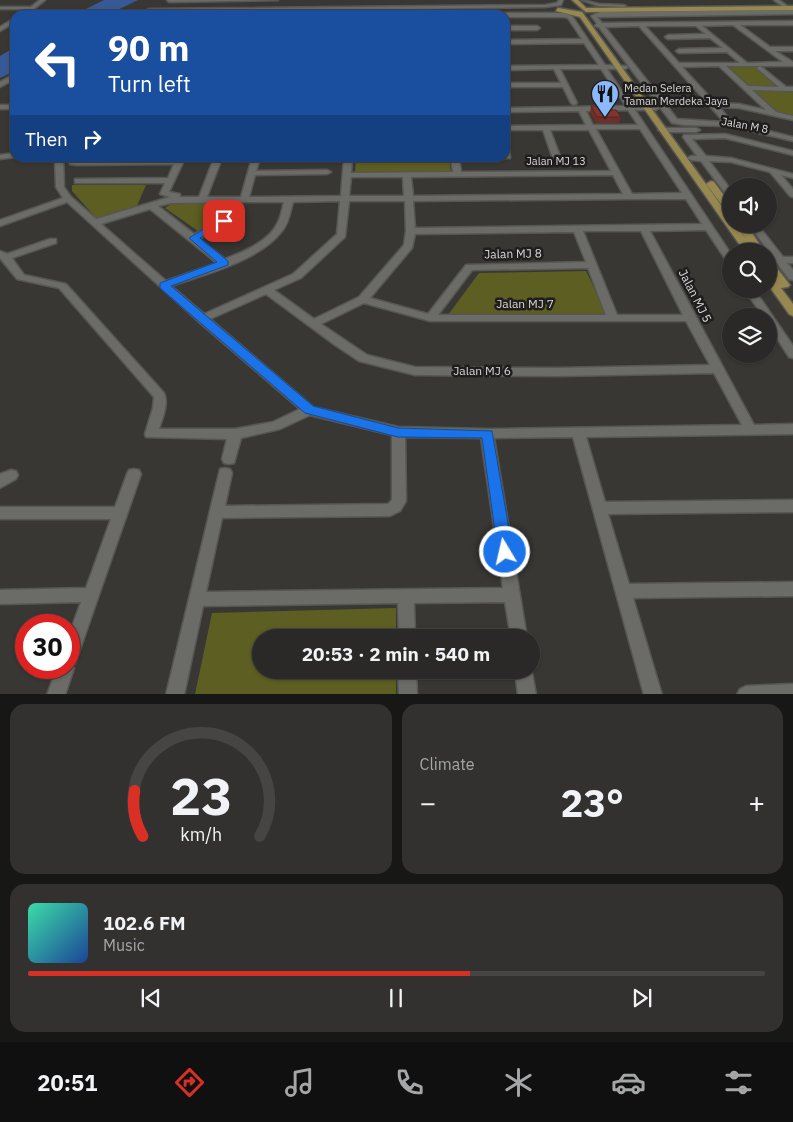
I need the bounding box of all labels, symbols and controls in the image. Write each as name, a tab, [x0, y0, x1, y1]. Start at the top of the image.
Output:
text: 90 m	[108, 25, 190, 71]
icon: left	[25, 30, 90, 95]
text: Turn left	[108, 69, 191, 98]
restaurant icon: Medan Selera Taman Merdeka Jaya	[590, 79, 620, 118]
place label: Medan Selera Taman Merdeka Jaya	[624, 81, 728, 108]
street label: Jalan M 8	[720, 114, 770, 136]
icon: right	[78, 125, 106, 153]
text: Then	[25, 127, 68, 151]
street label: Jalan MJ 13	[526, 154, 586, 168]
map controls	[722, 178, 777, 363]
button: sound	[722, 178, 777, 233]
pin	[203, 200, 245, 242]
icon: arrive	[210, 207, 238, 235]
button: search	[722, 243, 777, 298]
street label: Jalan MJ 8	[484, 245, 542, 262]
street label: Jalan MJ 5	[676, 267, 715, 325]
street label: Jalan MJ 7	[496, 296, 554, 311]
button: layers	[722, 308, 777, 363]
street label: Jalan MJ 6	[453, 363, 511, 378]
position arrow	[478, 525, 530, 577]
speed limit sign: 30	[15, 614, 80, 679]
text: 20:53 · 2 min · 540 m	[302, 642, 490, 666]
text: Climate	[420, 754, 475, 774]
text: 23	[170, 762, 232, 829]
text: 23°	[561, 778, 624, 827]
text: −	[420, 784, 436, 821]
text: +	[748, 784, 765, 821]
text: km/h	[180, 823, 222, 846]
text: 102.6 FM	[103, 911, 186, 935]
text: Music	[103, 935, 145, 955]
icon: previous	[137, 984, 165, 1012]
icon: pause	[382, 984, 410, 1012]
icon: next	[628, 984, 656, 1012]
icon: directions	[172, 1065, 207, 1100]
icon: music	[282, 1065, 317, 1100]
icon: phone	[392, 1065, 427, 1100]
icon: climate	[501, 1065, 536, 1100]
icon: car	[611, 1065, 646, 1100]
icon: filters	[721, 1065, 756, 1100]
text: 20:51	[37, 1068, 97, 1097]

